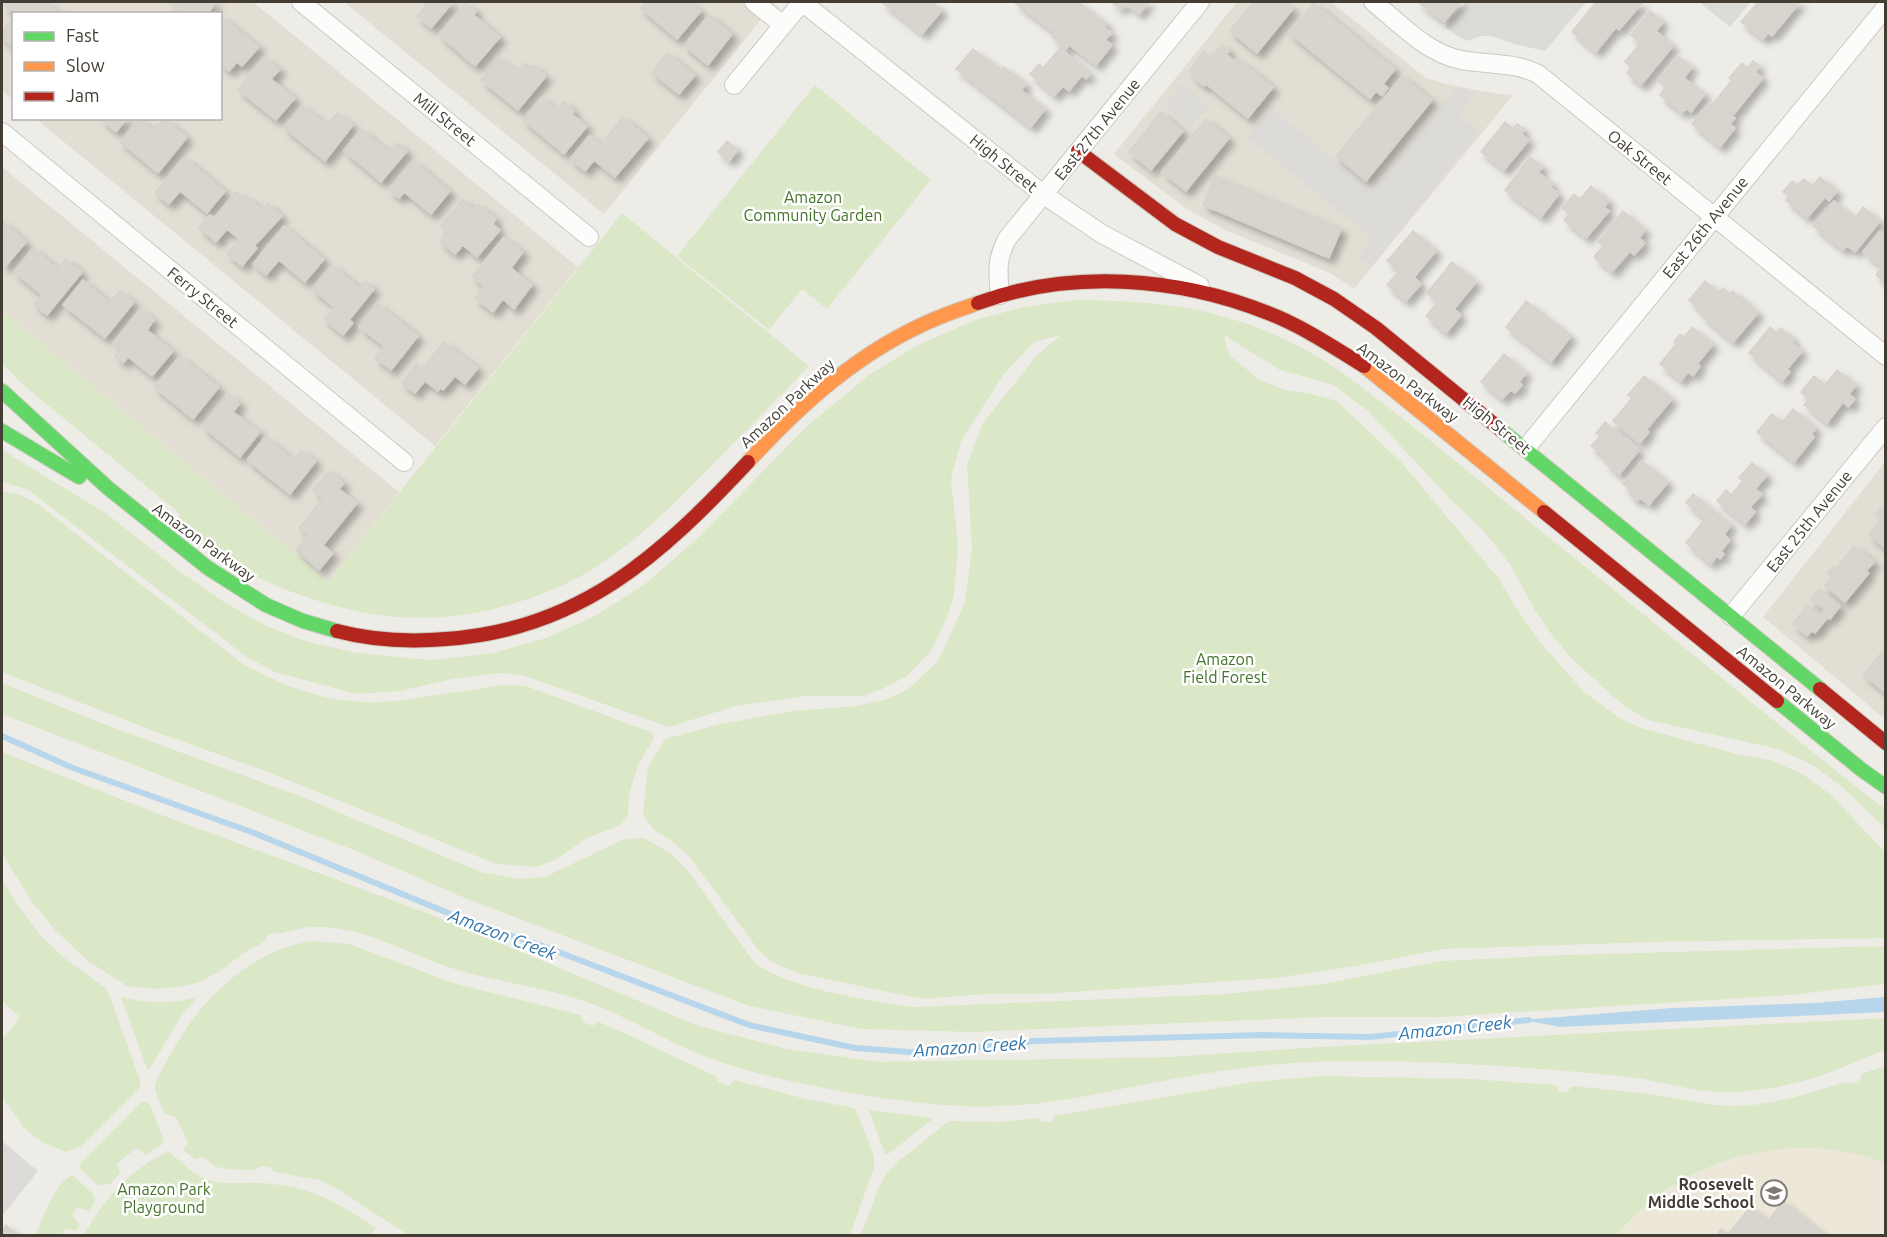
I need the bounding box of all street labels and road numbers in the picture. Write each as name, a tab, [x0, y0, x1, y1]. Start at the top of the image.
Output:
street label: East 27th Avenue	[1051, 75, 1143, 183]
street label: Mill Street	[410, 89, 480, 150]
street label: Oak Street	[1604, 126, 1676, 189]
street label: High Street	[967, 130, 1042, 196]
street label: East 26th Avenue	[1659, 173, 1751, 281]
street label: Ferry Street	[164, 263, 243, 331]
street label: Amazon Parkway	[1354, 338, 1462, 426]
street label: Amazon Parkway	[736, 355, 838, 451]
street label: High Street	[1460, 392, 1535, 458]
street label: East 25th Avenue	[1763, 467, 1855, 575]
street label: Amazon Parkway	[149, 499, 259, 585]
street label: Amazon Parkway	[1734, 642, 1840, 733]

